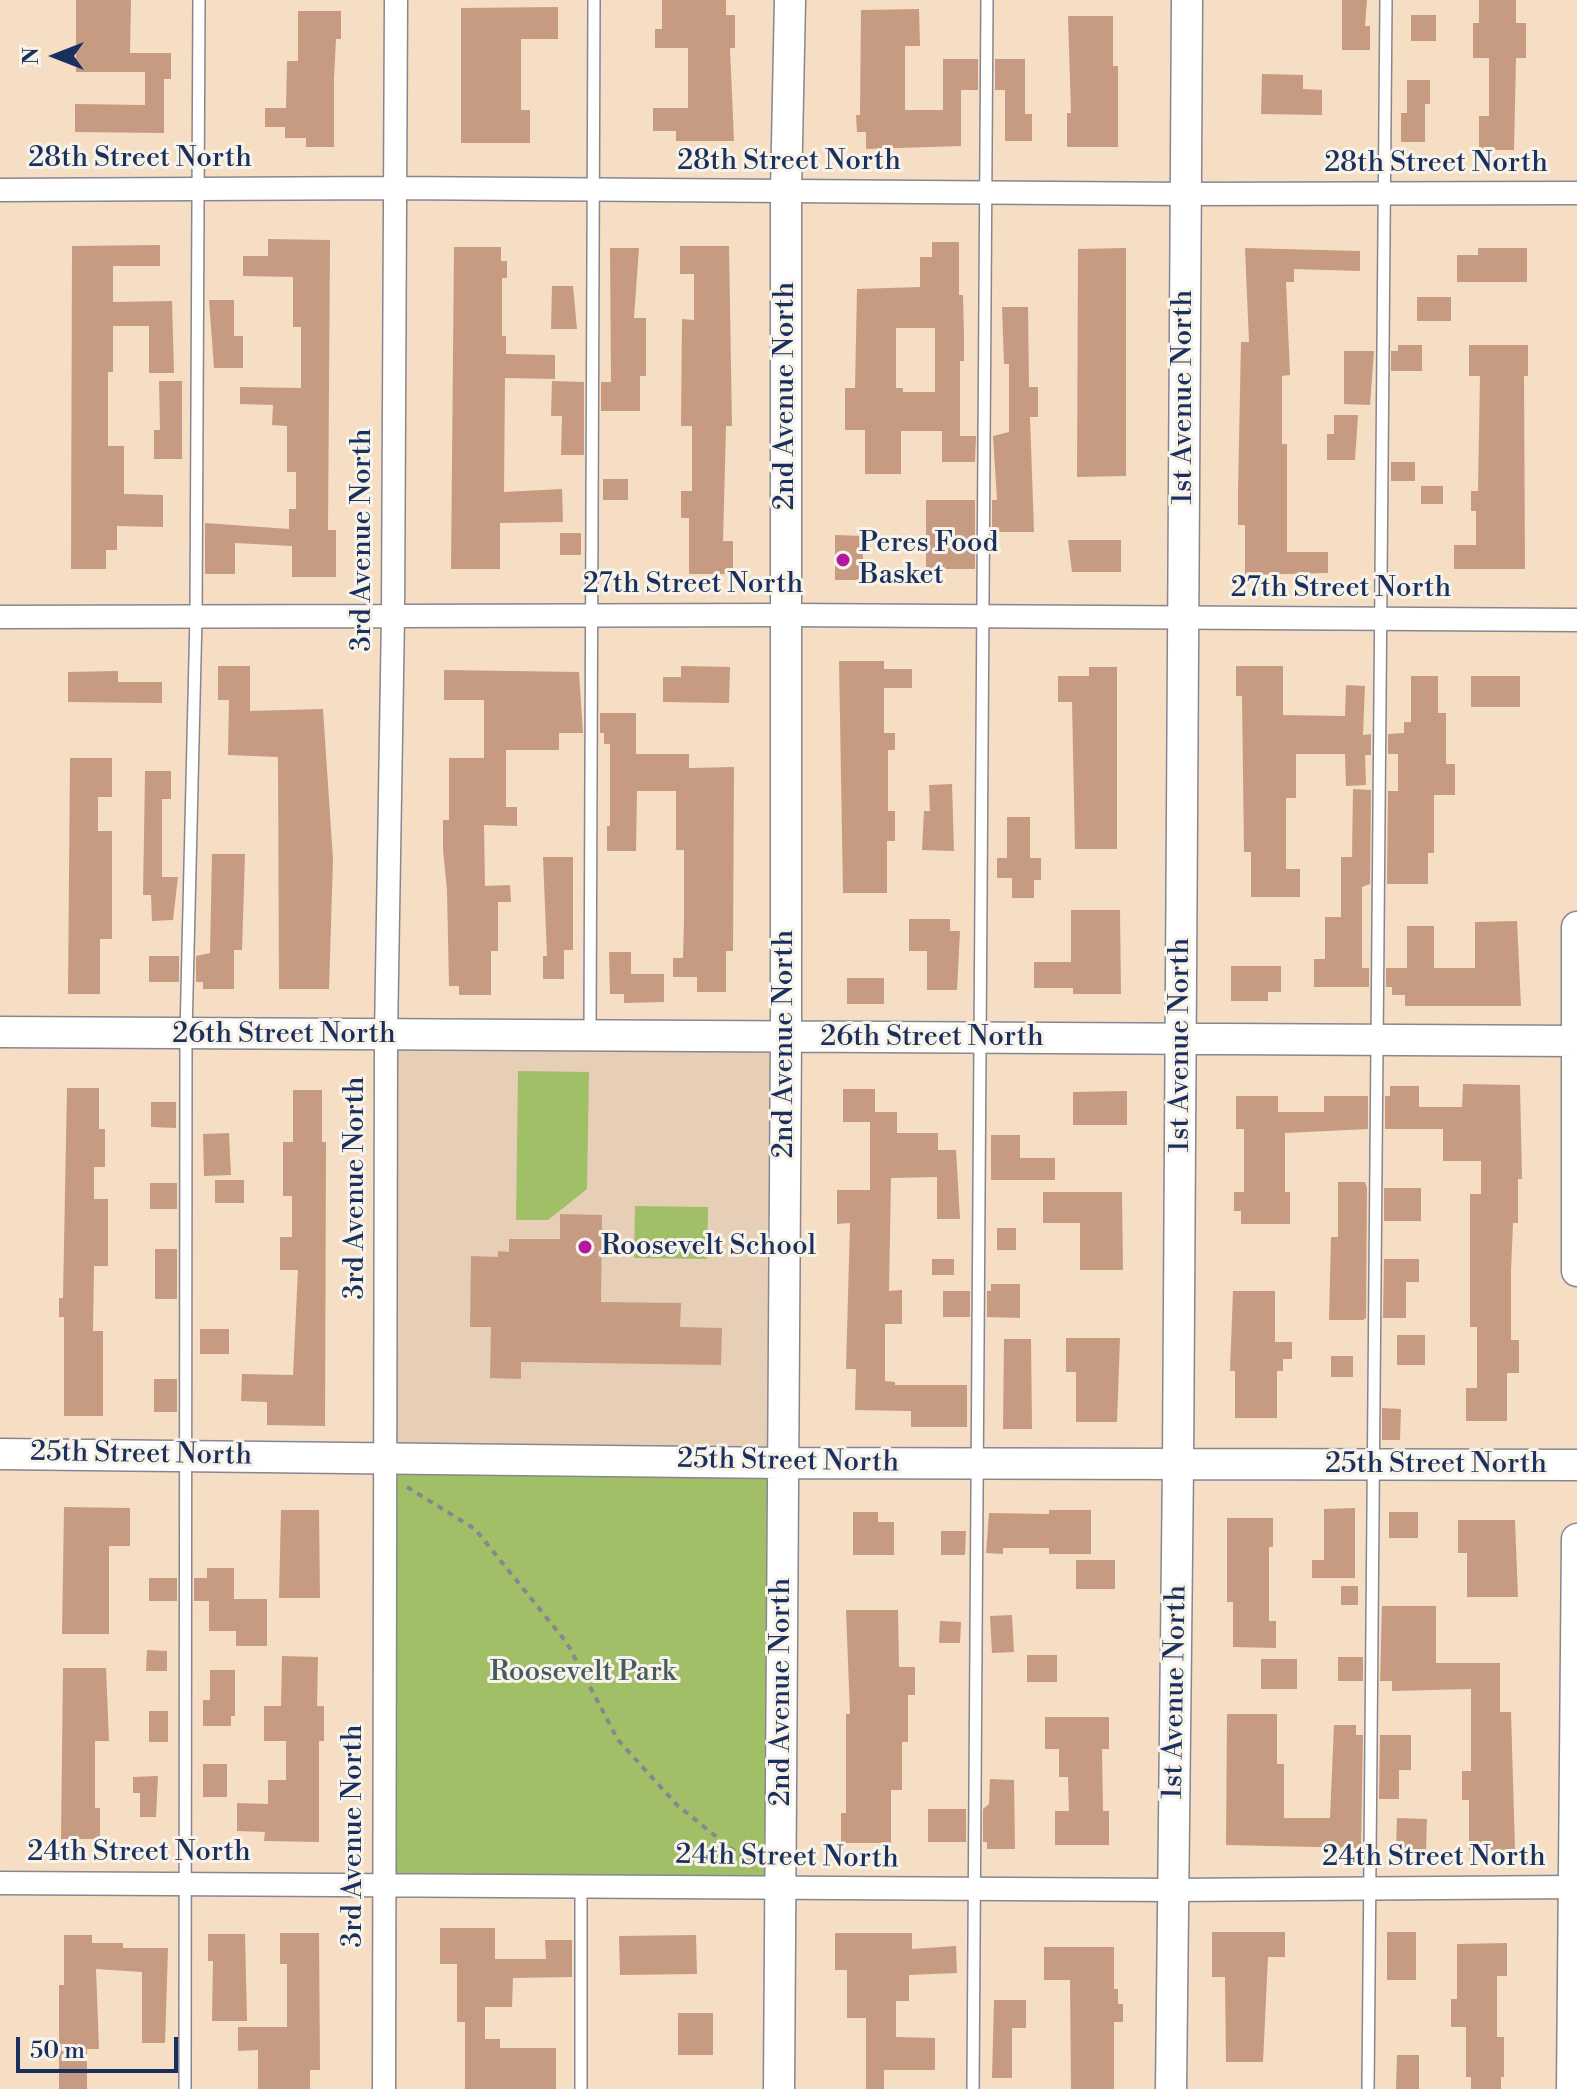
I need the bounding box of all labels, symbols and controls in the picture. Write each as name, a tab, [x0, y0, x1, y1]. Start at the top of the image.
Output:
north arrow	[16, 16, 96, 96]
text: N	[18, 47, 45, 65]
street label: 28th Street North	[28, 142, 252, 176]
street label: 28th Street North	[677, 145, 901, 179]
street label: 28th Street North	[1324, 147, 1548, 181]
street label: 2nd Avenue North	[769, 282, 803, 510]
street label: 1st Avenue North	[1167, 290, 1201, 504]
street label: 3rd Avenue North	[346, 428, 380, 652]
place label: Peres Food Basket	[859, 527, 998, 593]
marker: Peres Food Basket	[834, 551, 852, 569]
street label: 27th Street North	[583, 568, 803, 602]
street label: 27th Street North	[1231, 572, 1451, 606]
street label: 2nd Avenue North	[768, 930, 802, 1158]
street label: 1st Avenue North	[1164, 938, 1198, 1152]
street label: 26th Street North	[172, 1018, 396, 1052]
street label: 26th Street North	[820, 1021, 1044, 1055]
street label: 3rd Avenue North	[339, 1076, 373, 1300]
place label: Roosevelt School	[601, 1230, 816, 1264]
marker: Roosevelt School	[576, 1238, 594, 1256]
street label: 25th Street North	[30, 1436, 252, 1474]
street label: 25th Street North	[677, 1443, 899, 1481]
street label: 25th Street North	[1325, 1448, 1547, 1482]
street label: 2nd Avenue North	[765, 1578, 799, 1806]
street label: 1st Avenue North	[1157, 1585, 1195, 1799]
park label: Roosevelt Park	[490, 1656, 676, 1690]
street label: 3rd Avenue North	[337, 1724, 371, 1948]
street label: 24th Street North	[27, 1836, 251, 1870]
street label: 24th Street North	[675, 1839, 899, 1877]
street label: 24th Street North	[1322, 1841, 1546, 1875]
scale bar	[20, 2021, 182, 2071]
text: 50 m	[30, 2036, 85, 2066]

